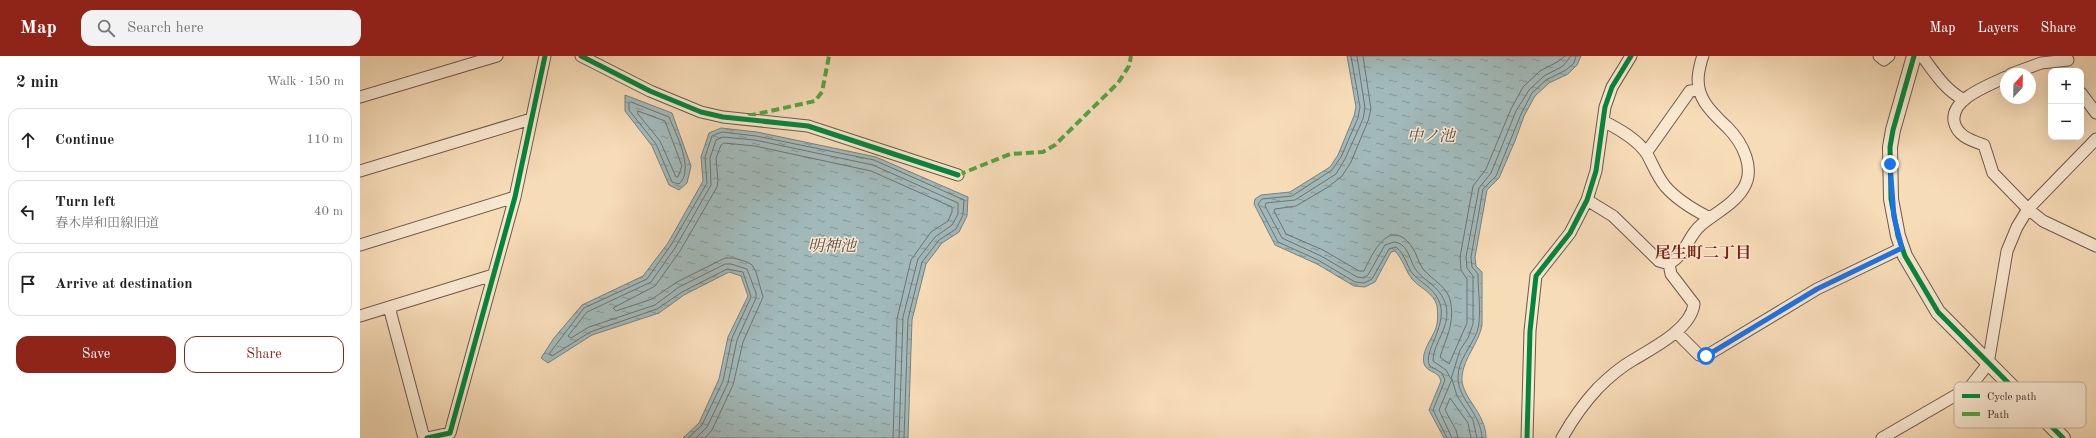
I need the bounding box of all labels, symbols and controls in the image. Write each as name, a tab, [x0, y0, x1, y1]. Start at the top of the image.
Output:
search box	[81, 10, 361, 46]
icon: search	[95, 17, 117, 39]
text: Map	[20, 19, 57, 38]
text: Search here	[127, 21, 204, 36]
text: Map	[1930, 21, 1956, 35]
text: Layers	[1978, 21, 2019, 35]
text: Share	[2041, 21, 2076, 35]
north arrow	[2000, 68, 2036, 104]
map controls	[2048, 68, 2084, 140]
button: +	[2048, 68, 2084, 104]
text: 2 min	[16, 74, 59, 91]
text: Walk · 150 m	[267, 75, 344, 88]
button: −	[2048, 104, 2084, 140]
water label: 中ノ池	[1407, 127, 1457, 145]
icon: ahead	[17, 129, 39, 151]
text: Continue	[55, 133, 114, 148]
text: 110 m	[306, 133, 343, 146]
route end	[1881, 155, 1899, 173]
text: Turn left	[55, 195, 115, 210]
icon: left	[17, 201, 39, 223]
text: 40 m	[314, 205, 343, 218]
text: 春木岸和田線旧道	[55, 217, 159, 230]
water label: 明神池	[808, 237, 858, 255]
district label: 尾生町二丁目	[1655, 244, 1751, 262]
icon: arrive	[17, 273, 39, 295]
text: Arrive at destination	[55, 277, 193, 292]
button: Save	[16, 336, 176, 373]
button: Share	[184, 336, 344, 373]
route start	[1697, 347, 1715, 365]
legend	[1954, 382, 2086, 428]
text: Cycle path	[1987, 392, 2037, 403]
text: Path	[1987, 410, 2009, 421]

